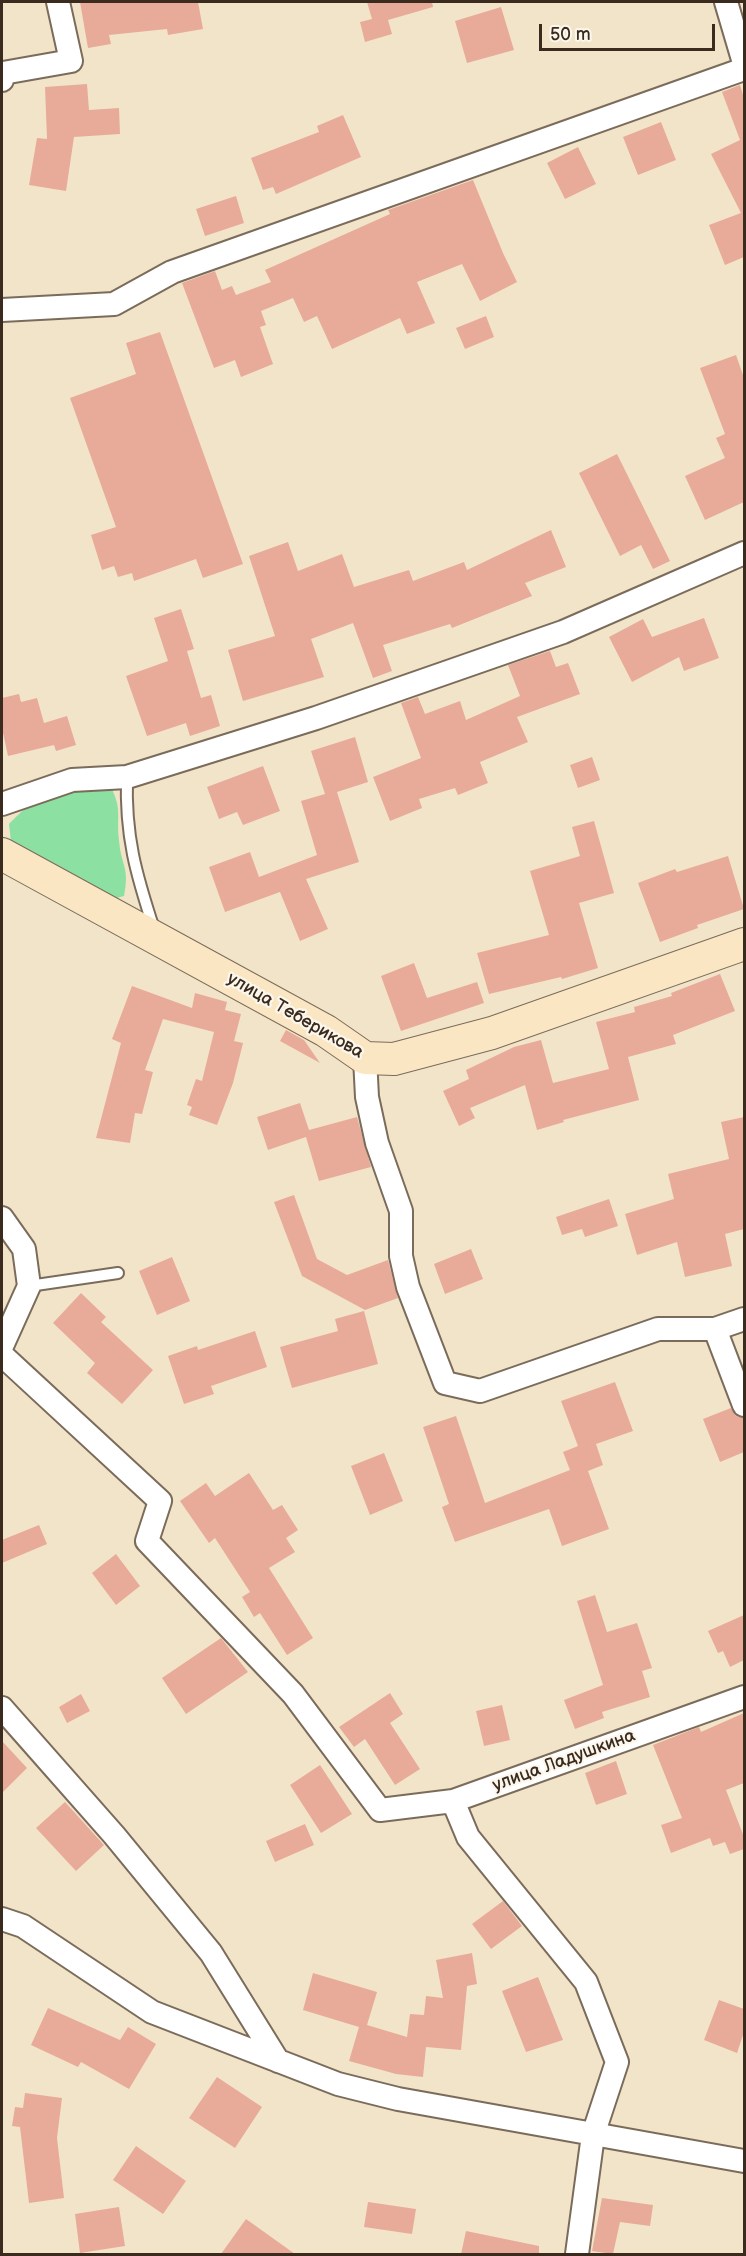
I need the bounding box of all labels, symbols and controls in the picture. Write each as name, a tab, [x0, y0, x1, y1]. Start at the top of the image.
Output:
scale bar	[542, 12, 718, 50]
text: 50 m	[550, 24, 591, 45]
street label: улица Теберикова	[223, 968, 367, 1064]
street label: улица Ладушкина	[490, 1725, 638, 1797]

